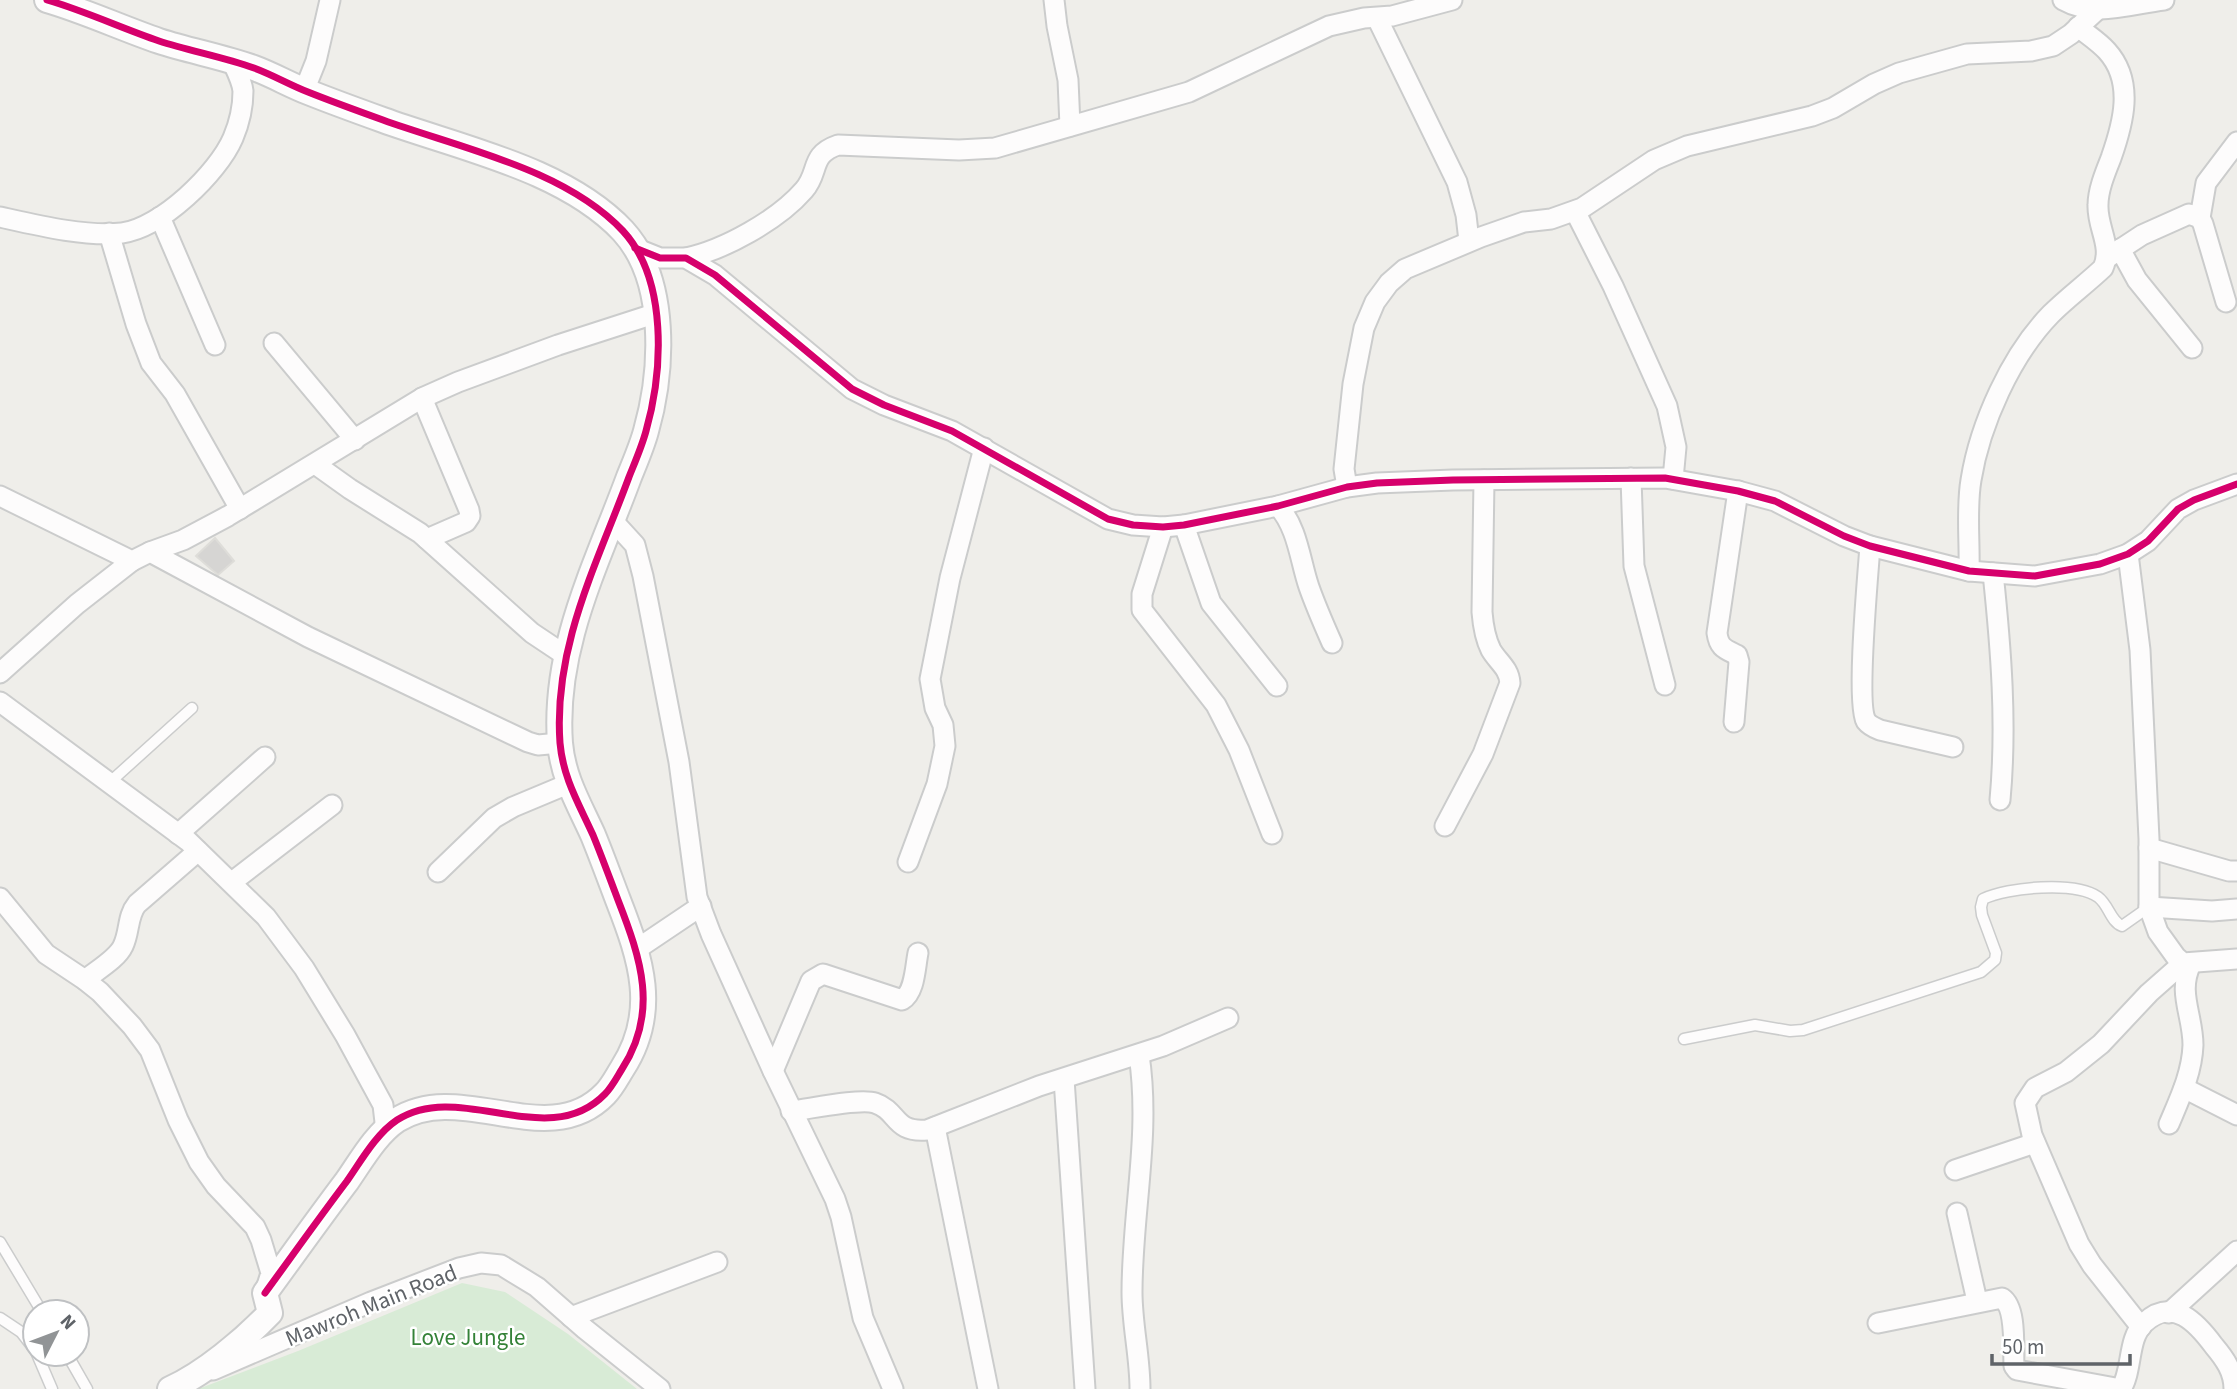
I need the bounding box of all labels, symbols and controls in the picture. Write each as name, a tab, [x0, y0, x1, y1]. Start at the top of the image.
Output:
street label: Mawroh Main Road	[280, 1256, 462, 1355]
north arrow	[21, 1298, 91, 1368]
text: N	[53, 1309, 82, 1336]
park label: Love Jungle	[411, 1321, 525, 1354]
scale bar	[1992, 1322, 2130, 1366]
text: 50 m	[2002, 1332, 2044, 1362]

